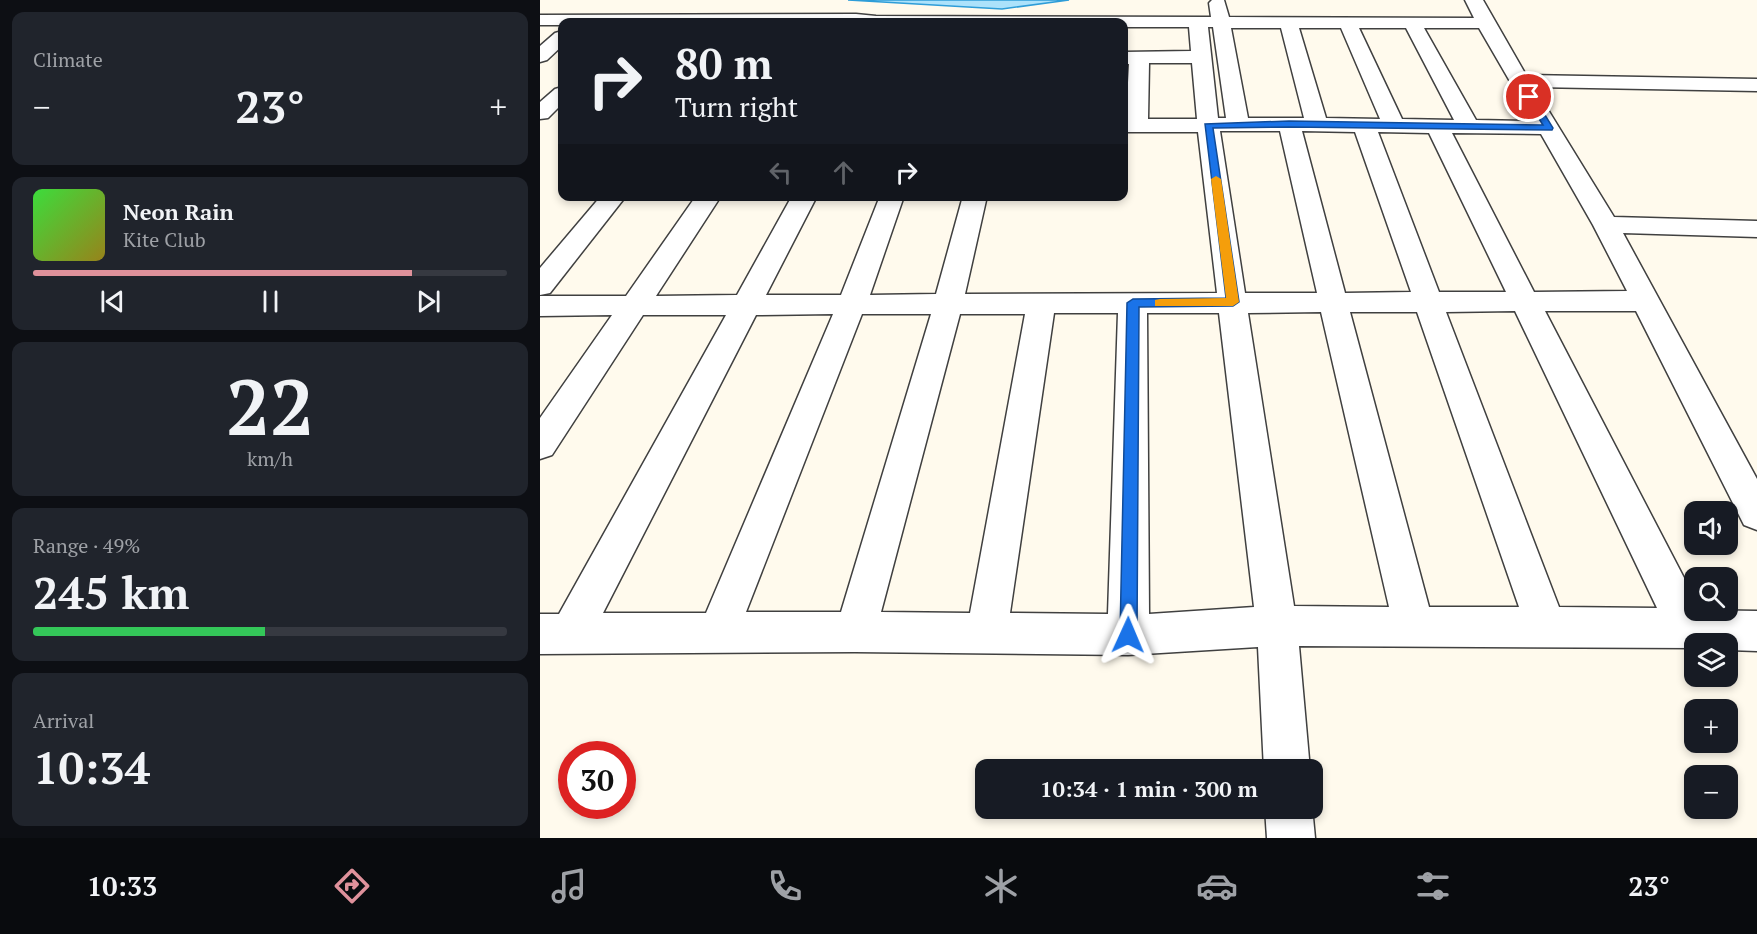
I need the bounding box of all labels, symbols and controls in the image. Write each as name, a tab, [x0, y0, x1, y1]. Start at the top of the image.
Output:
text: 80 m	[675, 35, 773, 91]
icon: right	[576, 42, 654, 120]
text: Climate	[33, 46, 103, 73]
pin	[1503, 71, 1554, 122]
text: 23°	[235, 76, 305, 136]
icon: arrive	[1512, 80, 1545, 113]
text: −	[33, 85, 51, 128]
text: +	[489, 85, 507, 128]
text: Turn right	[675, 89, 798, 125]
icon: left	[764, 156, 797, 189]
icon: ahead	[827, 156, 860, 189]
icon: right	[890, 156, 923, 189]
text: Neon Rain	[123, 197, 234, 226]
text: Kite Club	[123, 226, 206, 253]
icon: previous	[96, 285, 129, 318]
icon: pause	[254, 285, 287, 318]
icon: next	[412, 285, 445, 318]
text: 22	[226, 354, 314, 457]
text: km/h	[247, 445, 293, 472]
map controls	[1684, 501, 1738, 819]
button: sound	[1684, 501, 1738, 555]
text: Range · 49%	[33, 532, 140, 559]
text: 245 km	[33, 562, 189, 622]
button: search	[1684, 567, 1738, 621]
position arrow	[1096, 603, 1160, 667]
button: layers	[1684, 633, 1738, 687]
button: +	[1684, 699, 1738, 753]
text: Arrival	[33, 707, 94, 734]
text: 10:34	[33, 737, 150, 797]
speed limit sign: 30	[558, 741, 636, 819]
button: −	[1684, 765, 1738, 819]
text: 10:34 · 1 min · 300 m	[1040, 774, 1258, 803]
icon: directions	[331, 865, 373, 907]
icon: music	[548, 865, 590, 907]
icon: phone	[764, 865, 806, 907]
icon: climate	[980, 865, 1022, 907]
icon: car	[1196, 865, 1238, 907]
icon: filters	[1412, 865, 1454, 907]
text: 10:33	[87, 868, 157, 904]
text: 23°	[1628, 868, 1670, 904]

